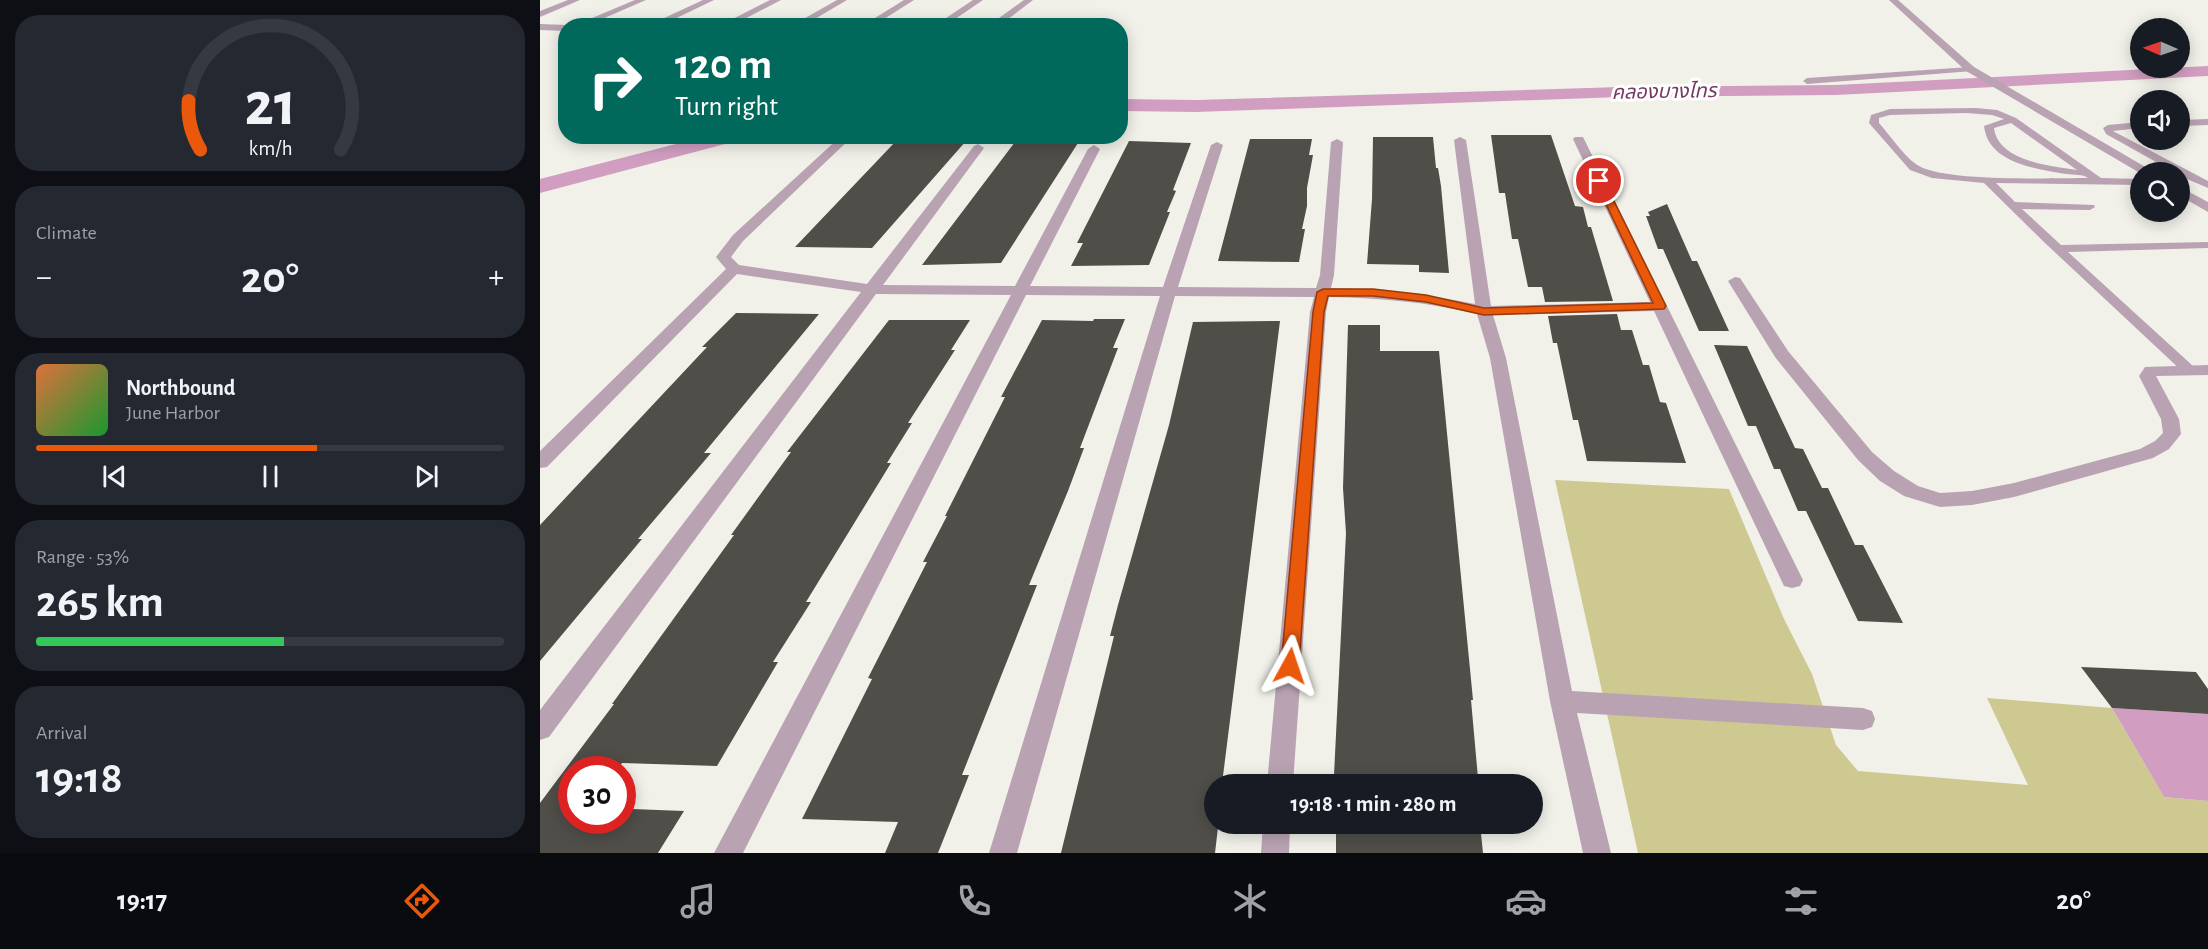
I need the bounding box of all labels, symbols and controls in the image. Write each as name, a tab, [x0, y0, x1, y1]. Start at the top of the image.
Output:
north arrow	[2130, 18, 2190, 78]
map controls	[2130, 18, 2190, 222]
icon: right	[576, 42, 654, 120]
text: 120 m	[675, 44, 772, 86]
text: 21	[244, 74, 296, 136]
water label: คลองบางไทร	[1611, 80, 1718, 103]
button: sound	[2130, 90, 2190, 150]
text: Turn right	[675, 93, 778, 120]
text: km/h	[248, 138, 292, 159]
pin	[1573, 155, 1624, 206]
button: search	[2130, 162, 2190, 222]
icon: arrive	[1582, 164, 1615, 197]
text: Climate	[36, 223, 97, 243]
text: 20°	[241, 256, 299, 301]
text: −	[36, 261, 52, 294]
text: +	[488, 261, 504, 294]
text: Northbound	[126, 377, 235, 399]
text: June Harbor	[126, 403, 220, 423]
icon: previous	[98, 460, 131, 493]
icon: pause	[254, 460, 287, 493]
icon: next	[410, 460, 443, 493]
text: Range · 53%	[36, 547, 129, 567]
text: 265 km	[36, 580, 164, 625]
position arrow	[1258, 634, 1322, 698]
text: Arrival	[36, 723, 87, 743]
text: 19:18	[36, 756, 123, 801]
speed limit sign: 30	[558, 756, 636, 834]
text: 19:18 · 1 min · 280 m	[1291, 793, 1456, 815]
icon: directions	[401, 880, 443, 922]
icon: music	[677, 880, 719, 922]
icon: phone	[953, 880, 995, 922]
icon: climate	[1229, 880, 1271, 922]
icon: car	[1505, 880, 1547, 922]
icon: filters	[1780, 880, 1822, 922]
text: 19:17	[117, 887, 167, 914]
text: 20°	[2056, 887, 2091, 914]

